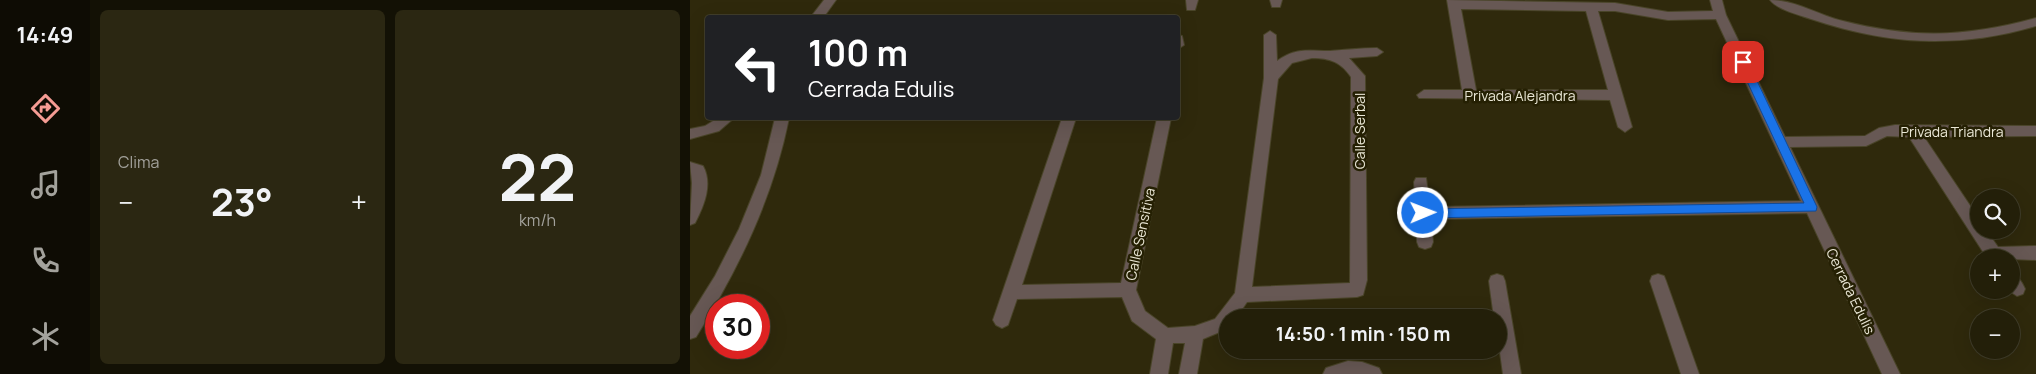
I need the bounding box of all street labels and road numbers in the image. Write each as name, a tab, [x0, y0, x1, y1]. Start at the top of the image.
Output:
street label: Privada Alejandra	[1465, 86, 1575, 105]
street label: Calle Serbal	[1350, 93, 1369, 169]
street label: Privada Triandra	[1901, 122, 2003, 141]
street label: Calle Sensitiva	[1121, 186, 1159, 282]
street label: Cerrada Edulis	[1822, 245, 1880, 337]

